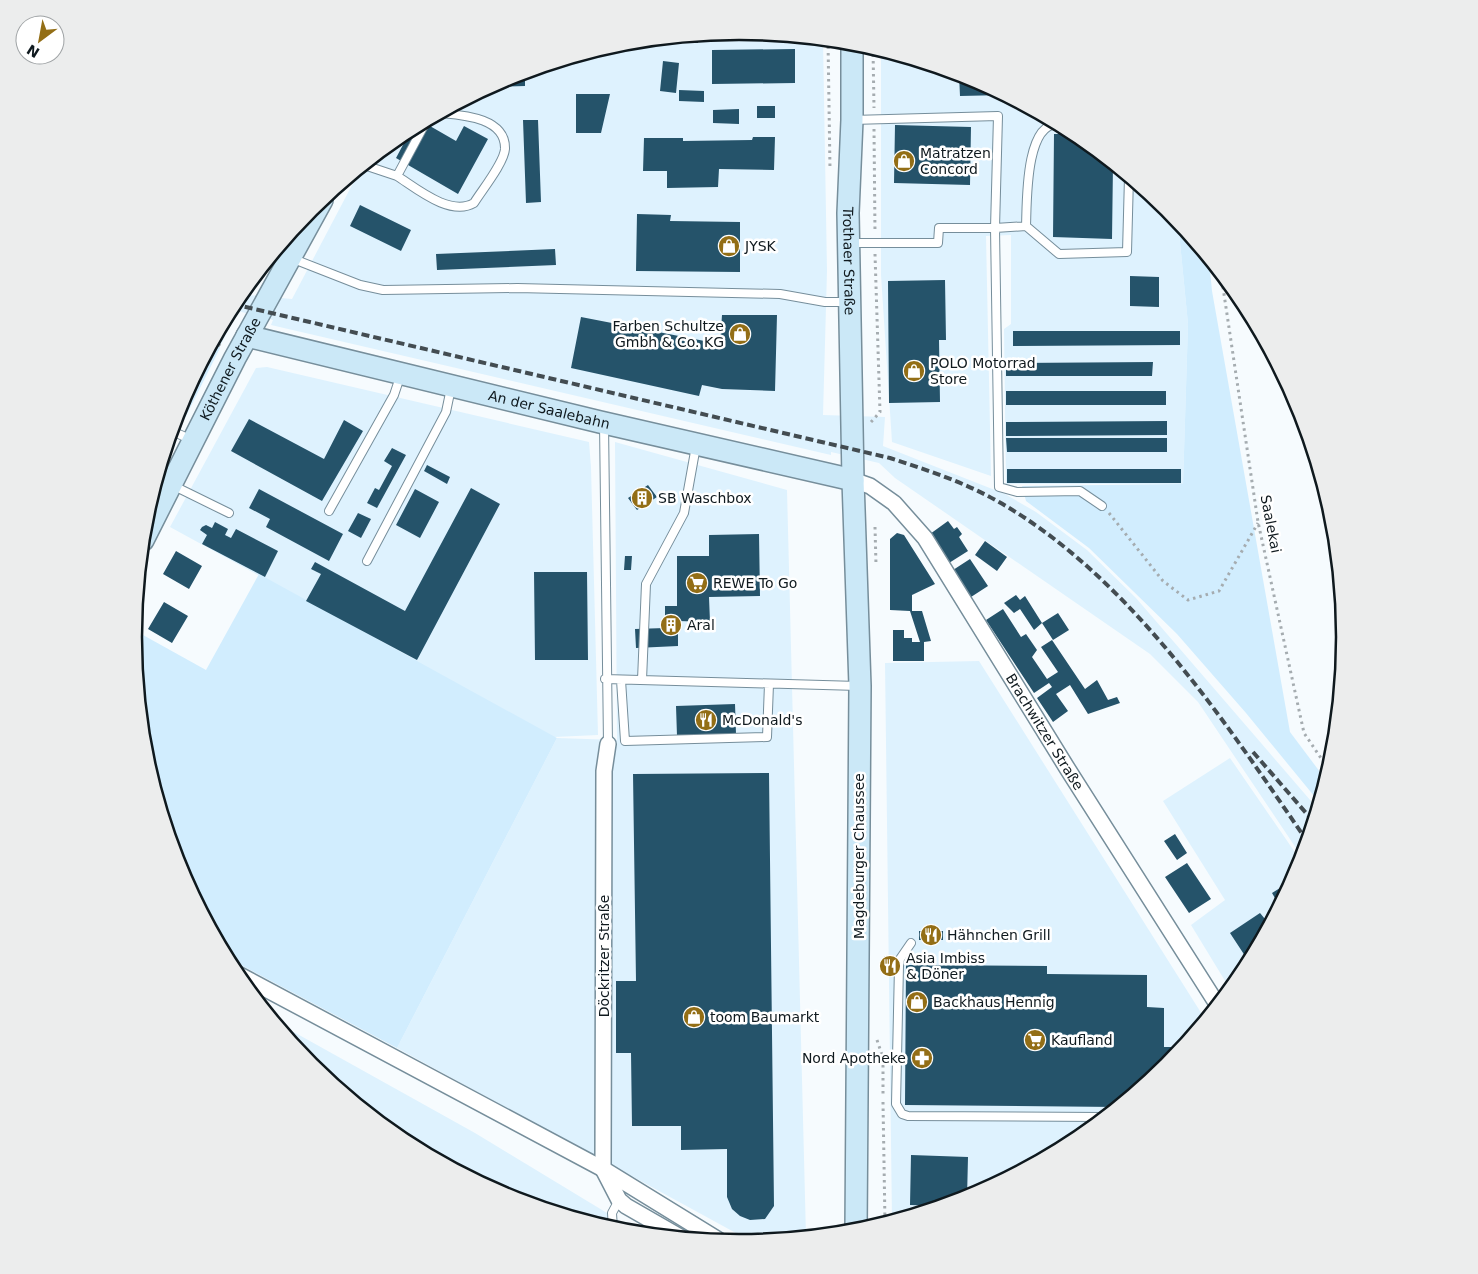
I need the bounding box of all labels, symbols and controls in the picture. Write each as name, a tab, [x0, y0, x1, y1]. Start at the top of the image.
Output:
north arrow	[15, 15, 65, 65]
text: N	[24, 41, 42, 61]
place label: Matratzen Concord	[920, 145, 991, 177]
shop icon: Matratzen Concord	[892, 149, 916, 173]
street label: Trothaer Straße	[840, 205, 858, 315]
shop icon: JYSK	[717, 234, 741, 258]
place label: JYSK	[744, 238, 777, 254]
street label: Köthener Straße	[197, 315, 264, 423]
place label: Farben Schultze Gmbh & Co. KG	[612, 318, 724, 350]
shop icon: Farben Schultze Gmbh & Co. KG	[728, 322, 752, 346]
place label: POLO Motorrad Store	[930, 355, 1036, 387]
shop icon: POLO Motorrad Store	[902, 359, 926, 383]
street label: An der Saalebahn	[487, 387, 611, 432]
building icon: SB Waschbox	[630, 486, 654, 510]
place label: SB Waschbox	[658, 490, 752, 506]
street label: Saalekai	[1258, 494, 1284, 554]
supermarket icon: REWE To Go	[685, 571, 709, 595]
place label: REWE To Go	[713, 575, 797, 591]
building icon: Aral	[659, 613, 683, 637]
place label: Aral	[687, 617, 715, 633]
street label: Brachwitzer Straße	[1003, 671, 1087, 793]
restaurant icon: McDonald's	[694, 708, 718, 732]
place label: McDonald's	[722, 712, 803, 728]
street label: Magdeburger Chaussee	[851, 773, 867, 939]
street label: Döckritzer Straße	[596, 895, 612, 1017]
restaurant icon: Hähnchen Grill	[919, 923, 943, 947]
place label: Hähnchen Grill	[947, 927, 1051, 943]
place label: Asia Imbiss & Döner	[906, 950, 985, 982]
restaurant icon: Asia Imbiss & Döner	[878, 954, 902, 978]
shop icon: Backhaus Hennig	[905, 990, 929, 1014]
place label: Backhaus Hennig	[933, 994, 1055, 1010]
shop icon: toom Baumarkt	[682, 1005, 706, 1029]
place label: toom Baumarkt	[710, 1009, 820, 1025]
supermarket icon: Kaufland	[1023, 1028, 1047, 1052]
place label: Kaufland	[1051, 1032, 1113, 1048]
pharmacy icon: Nord Apotheke	[910, 1046, 934, 1070]
place label: Nord Apotheke	[802, 1050, 906, 1066]

